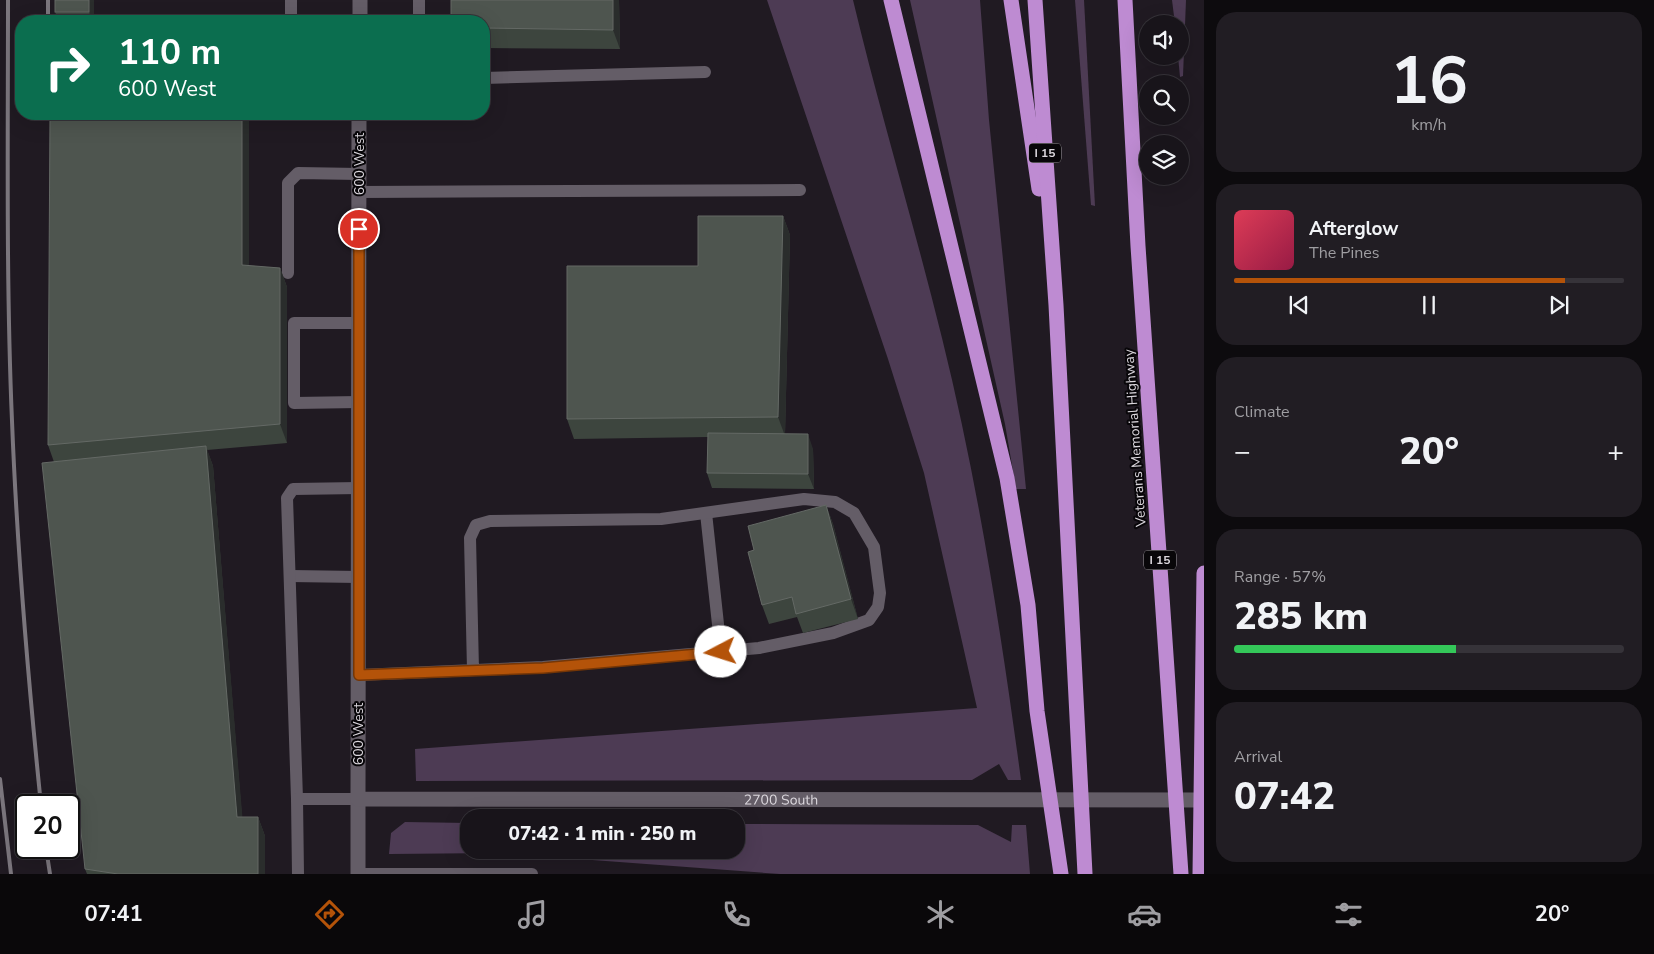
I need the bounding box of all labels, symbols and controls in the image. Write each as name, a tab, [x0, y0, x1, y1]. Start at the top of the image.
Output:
map controls	[1139, 15, 1189, 185]
button: sound	[1139, 15, 1189, 65]
text: 110 m	[118, 29, 221, 76]
icon: right	[35, 35, 100, 100]
text: 16	[1390, 37, 1468, 126]
text: 600 West	[118, 74, 216, 104]
button: search	[1139, 75, 1189, 125]
text: km/h	[1411, 114, 1447, 136]
street label: 600 West	[350, 133, 369, 195]
button: layers	[1139, 135, 1189, 185]
road number: I 15	[1029, 144, 1061, 162]
pin	[338, 208, 380, 250]
icon: arrive	[345, 215, 373, 243]
text: Afterglow	[1309, 216, 1399, 242]
text: The Pines	[1309, 242, 1379, 264]
icon: previous	[1285, 291, 1313, 319]
icon: pause	[1415, 291, 1443, 319]
icon: next	[1545, 291, 1573, 319]
street label: Veterans Memorial Highway	[1119, 348, 1151, 528]
text: Climate	[1234, 401, 1289, 423]
text: 20°	[1399, 426, 1459, 477]
text: −	[1234, 433, 1251, 471]
text: +	[1607, 433, 1624, 471]
road number: I 15	[1144, 550, 1176, 570]
text: Range · 57%	[1234, 566, 1326, 588]
text: 285 km	[1234, 591, 1368, 642]
position arrow	[694, 625, 746, 677]
street label: 600 West	[349, 703, 368, 765]
text: Arrival	[1234, 746, 1282, 768]
text: 07:42	[1234, 771, 1335, 822]
street label: 2700 South	[744, 790, 818, 809]
speed limit sign: 20	[15, 794, 80, 859]
text: 07:42 · 1 min · 250 m	[509, 821, 696, 847]
icon: directions	[312, 897, 347, 932]
icon: music	[515, 897, 550, 932]
icon: phone	[719, 897, 754, 932]
icon: climate	[923, 897, 958, 932]
icon: car	[1127, 897, 1162, 932]
icon: filters	[1331, 897, 1366, 932]
text: 07:41	[84, 899, 143, 929]
text: 20°	[1535, 899, 1569, 929]

